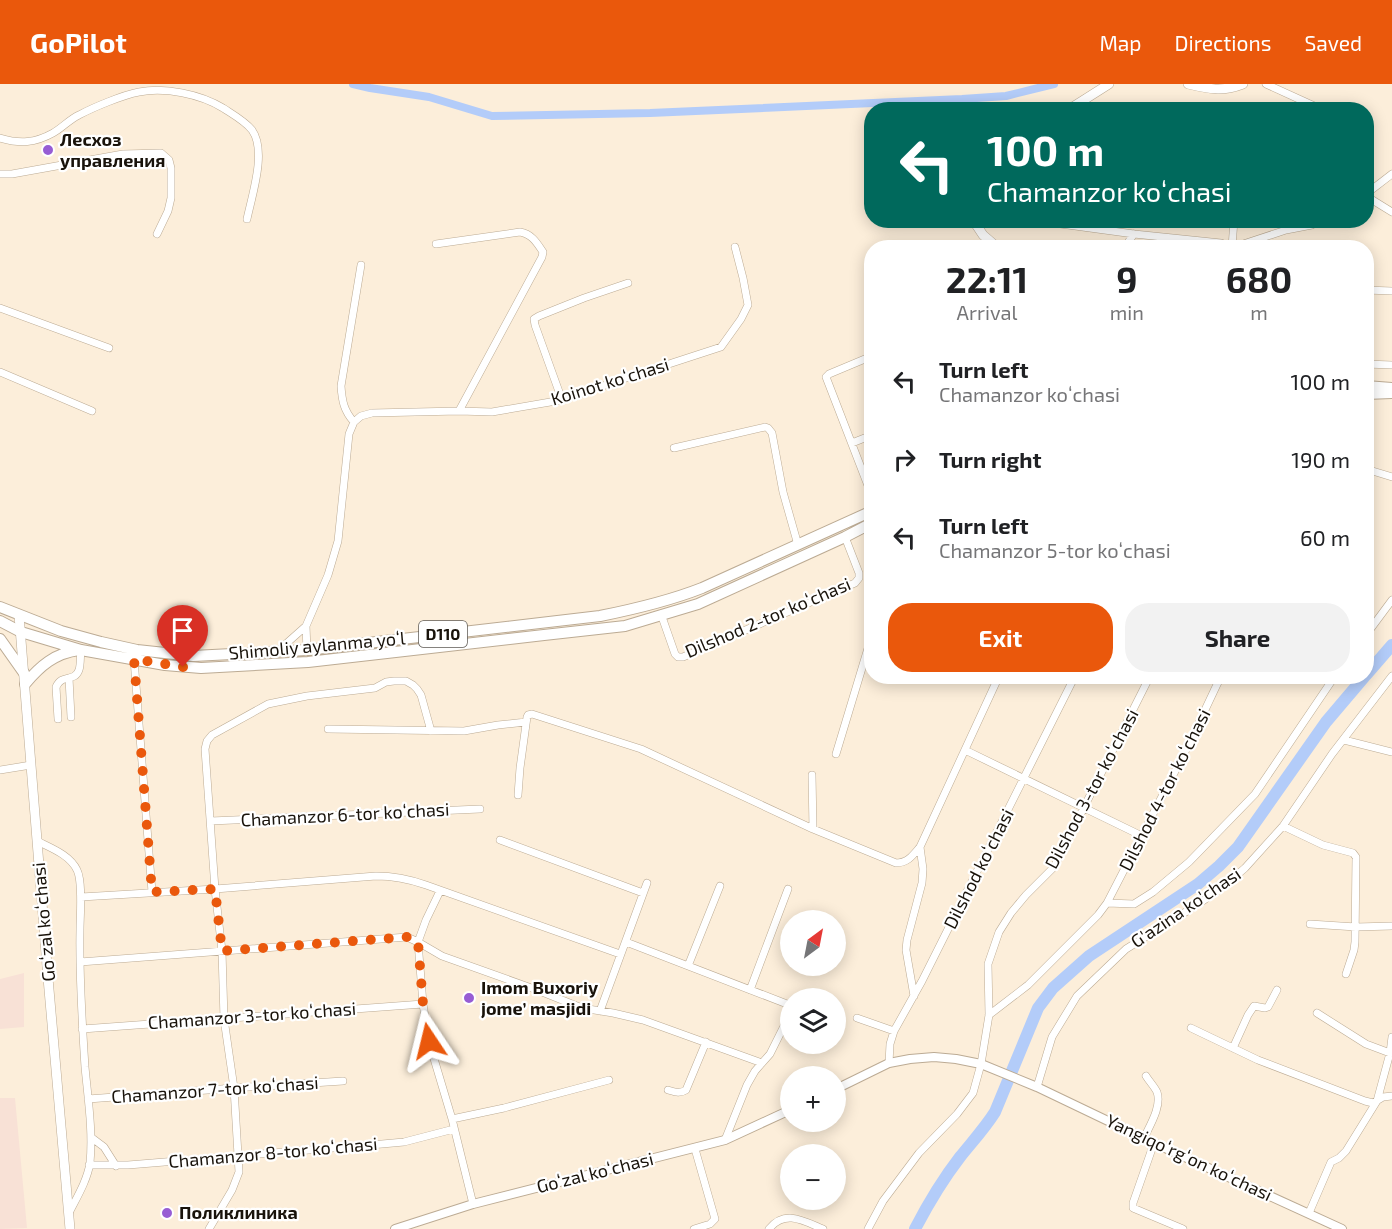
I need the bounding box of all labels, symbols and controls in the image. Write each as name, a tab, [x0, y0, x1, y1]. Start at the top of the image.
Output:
text: GoPilot	[30, 25, 127, 59]
text: Map	[1099, 30, 1142, 55]
text: Directions	[1175, 30, 1271, 55]
text: Saved	[1304, 30, 1362, 55]
text: 100 m	[987, 124, 1104, 174]
icon: left	[888, 126, 966, 204]
place label: Лесхоз управления	[60, 128, 165, 171]
marker: Лесхоз управления	[41, 143, 55, 157]
text: Chamanzor koʻchasi	[987, 175, 1231, 207]
text: 22:11	[946, 257, 1028, 300]
text: 9	[1116, 257, 1138, 300]
text: 680	[1226, 257, 1292, 300]
text: Arrival	[956, 300, 1017, 324]
text: min	[1110, 300, 1144, 324]
text: m	[1250, 300, 1268, 324]
street label: Koinot koʻchasi	[548, 353, 672, 409]
text: Turn left	[939, 356, 1028, 382]
icon: left	[888, 365, 921, 398]
text: 100 m	[1291, 368, 1350, 394]
text: Chamanzor koʻchasi	[939, 382, 1120, 406]
icon: right	[888, 443, 921, 476]
text: Turn right	[939, 446, 1041, 472]
text: 190 m	[1291, 446, 1350, 472]
text: Turn left	[939, 512, 1028, 538]
icon: left	[888, 521, 921, 554]
text: 60 m	[1300, 524, 1350, 550]
text: Chamanzor 5-tor koʻchasi	[939, 538, 1171, 562]
street label: Dilshod 2-tor koʻchasi	[681, 572, 854, 662]
button: Exit	[888, 603, 1113, 672]
button: Share	[1125, 603, 1350, 672]
pin	[157, 605, 208, 667]
icon: arrive	[166, 614, 199, 647]
road number: D110	[419, 621, 467, 647]
street label: Shimoliy aylanma yoʻl	[228, 626, 407, 664]
street label: Dilshod 3-tor koʻchasi	[1040, 705, 1143, 872]
street label: Dilshod 4-tor koʻchasi	[1114, 705, 1215, 874]
street label: Chamanzor 6-tor koʻchasi	[240, 798, 450, 830]
street label: Dilshod koʻchasi	[938, 805, 1018, 932]
street label: Goʻzal koʻchasi	[27, 862, 59, 983]
street label: G'azina ko'chasi	[1126, 862, 1245, 952]
north arrow	[780, 910, 846, 976]
map controls	[780, 910, 846, 1210]
place label: Imom Buxoriy jome’ masjidi	[481, 976, 599, 1019]
button: layers	[780, 988, 846, 1054]
marker: Imom Buxoriy jome’ masjidi	[462, 991, 476, 1005]
street label: Chamanzor 3-tor koʻchasi	[147, 997, 357, 1033]
position arrow	[397, 1009, 461, 1073]
button: +	[780, 1066, 846, 1132]
street label: Chamanzor 7-tor koʻchasi	[111, 1071, 319, 1107]
street label: Yangiqoʻrgʻon koʻchasi	[1103, 1109, 1276, 1205]
street label: Chamanzor 8-tor koʻchasi	[167, 1132, 378, 1172]
button: −	[780, 1144, 846, 1210]
street label: Goʻzal koʻchasi	[534, 1147, 655, 1197]
place label: Поликлиника	[179, 1201, 298, 1223]
marker: Поликлиника	[160, 1206, 174, 1220]

